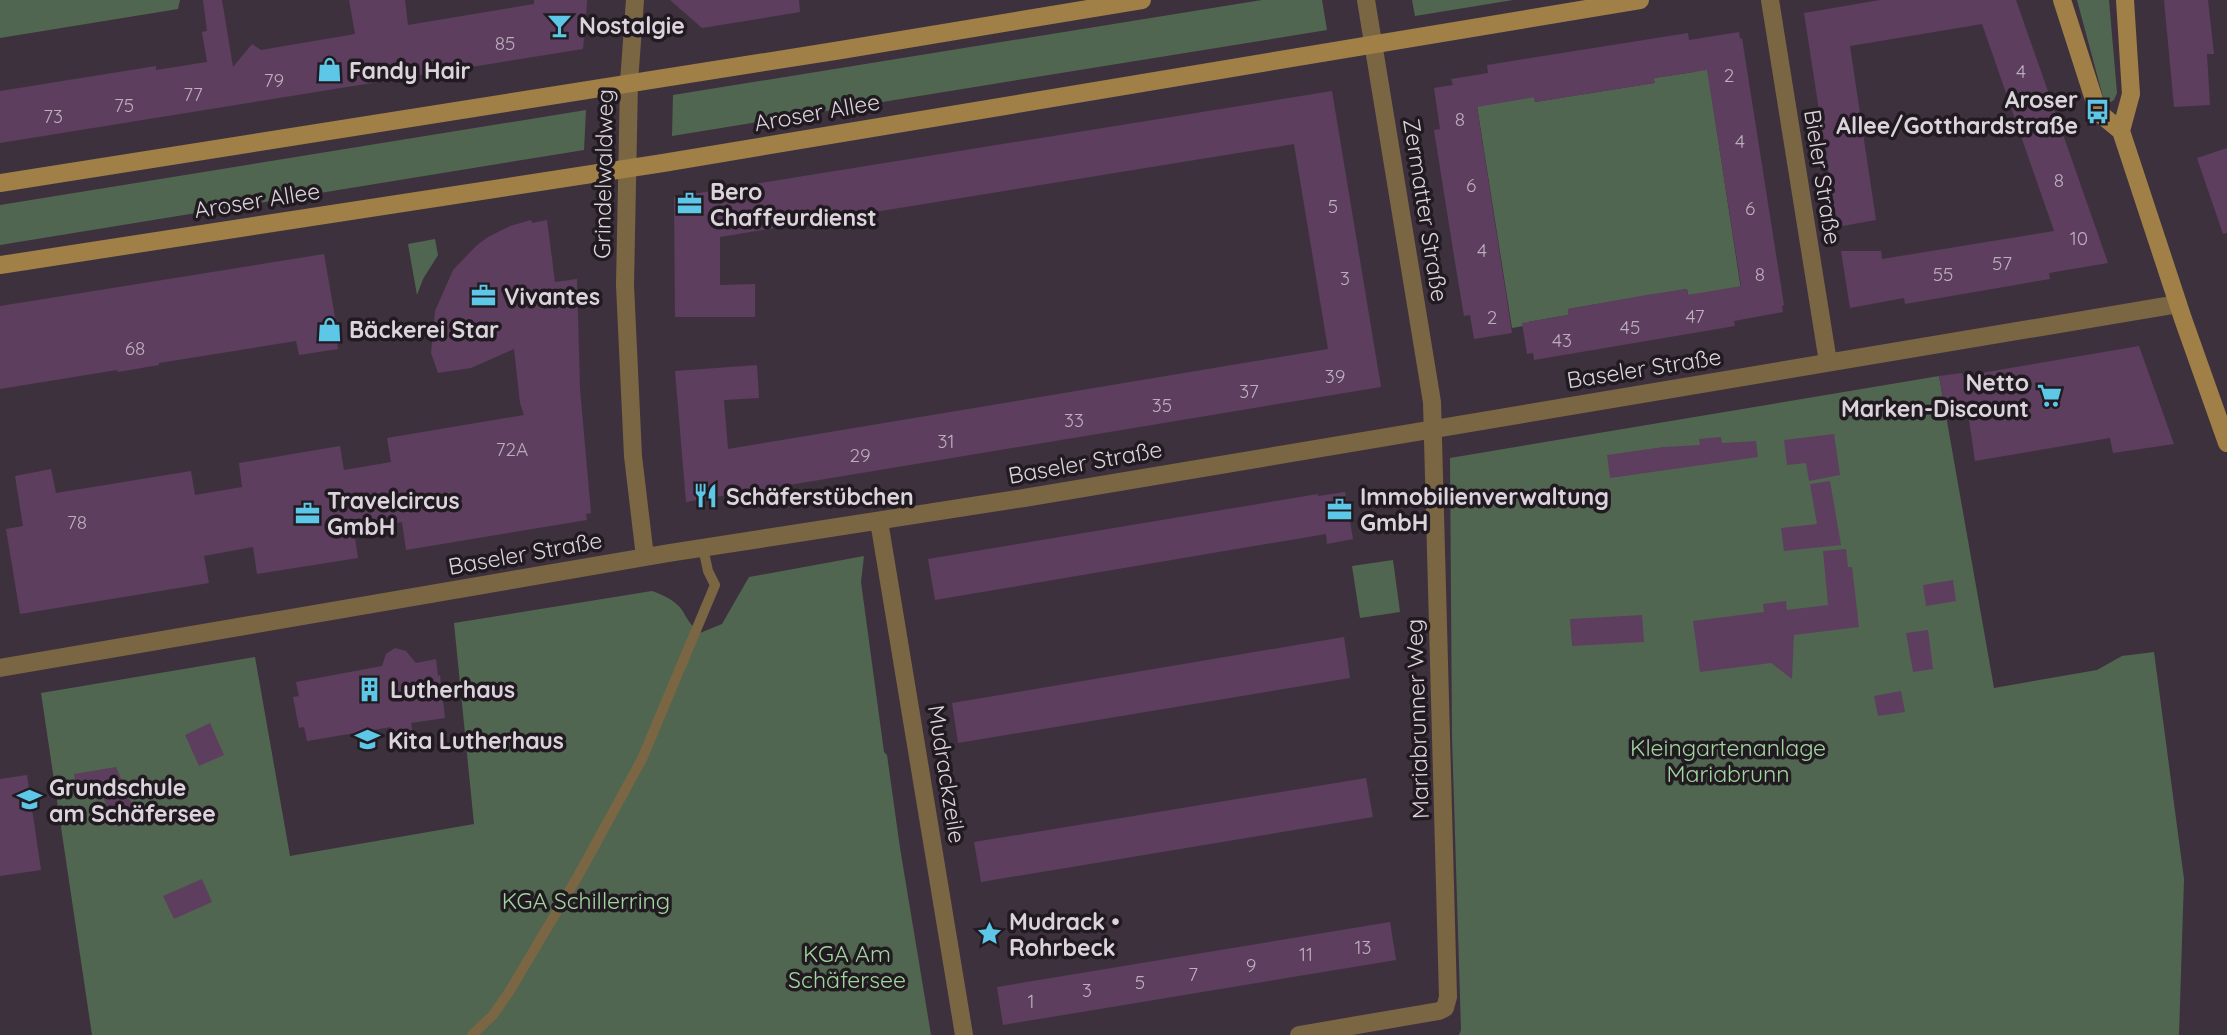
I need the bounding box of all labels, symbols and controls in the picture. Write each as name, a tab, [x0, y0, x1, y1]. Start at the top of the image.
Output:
bar icon: Nostalgie	[545, 11, 573, 39]
place label: Nostalgie	[579, 11, 685, 40]
house number: 85	[495, 31, 515, 55]
shop icon: Fandy Hair	[315, 56, 343, 84]
place label: Fandy Hair	[349, 56, 470, 85]
house number: 4	[2016, 59, 2026, 83]
house number: 2	[1724, 63, 1734, 87]
house number: 79	[264, 68, 284, 92]
house number: 77	[183, 82, 203, 106]
place label: Aroser Allee/Gotthardstraße	[1836, 85, 2078, 140]
street label: Aroser Allee	[752, 87, 882, 137]
street label: Grindelwaldweg	[587, 89, 619, 259]
house number: 75	[114, 93, 134, 117]
bus stop icon: Aroser Allee/Gotthardstraße	[2084, 98, 2112, 126]
house number: 73	[43, 104, 63, 128]
house number: 8	[1455, 107, 1465, 131]
street label: Bieler Straße	[1798, 107, 1848, 247]
street label: Zermatter Straße	[1397, 116, 1455, 304]
house number: 4	[1735, 129, 1745, 153]
house number: 8	[2054, 168, 2064, 192]
house number: 6	[1466, 173, 1476, 197]
street label: Aroser Allee	[192, 176, 322, 224]
place label: Bero Chaffeurdienst	[710, 177, 877, 232]
office icon: Bero Chaffeurdienst	[676, 190, 704, 218]
house number: 5	[1328, 194, 1338, 218]
house number: 6	[1745, 196, 1755, 220]
house number: 10	[2070, 226, 2088, 250]
house number: 4	[1477, 238, 1487, 262]
house number: 57	[1992, 251, 2012, 275]
house number: 8	[1755, 262, 1765, 286]
house number: 55	[1933, 262, 1953, 286]
house number: 3	[1340, 266, 1350, 290]
office icon: Vivantes	[470, 282, 498, 310]
place label: Vivantes	[504, 282, 600, 311]
house number: 47	[1685, 304, 1705, 328]
house number: 2	[1487, 305, 1497, 329]
shop icon: Bäckerei Star	[315, 315, 343, 343]
place label: Bäckerei Star	[349, 315, 499, 344]
house number: 45	[1620, 315, 1640, 339]
house number: 43	[1552, 328, 1572, 352]
house number: 68	[125, 336, 145, 360]
street label: Baseler Straße	[1565, 341, 1723, 395]
house number: 39	[1325, 364, 1345, 388]
place label: Netto Marken-Discount	[1841, 368, 2029, 423]
house number: 37	[1239, 379, 1259, 403]
supermarket icon: Netto Marken-Discount	[2035, 381, 2063, 409]
house number: 35	[1152, 393, 1172, 417]
house number: 33	[1064, 408, 1084, 432]
house number: 31	[938, 429, 955, 453]
street label: Baseler Straße	[1006, 434, 1164, 490]
house number: 72A	[496, 437, 528, 461]
house number: 29	[849, 443, 871, 467]
restaurant icon: Schäferstübchen	[692, 482, 720, 510]
place label: Schäferstübchen	[726, 482, 914, 511]
place label: Immobilienverwaltung GmbH	[1360, 482, 1609, 537]
place label: Travelcircus GmbH	[327, 486, 460, 541]
office icon: Immobilienverwaltung GmbH	[1326, 495, 1354, 523]
office icon: Travelcircus GmbH	[293, 499, 321, 527]
house number: 78	[67, 510, 87, 534]
street label: Baseler Straße	[446, 525, 604, 581]
street label: Mariabrunner Weg	[1399, 618, 1435, 820]
building icon: Lutherhaus	[356, 675, 384, 703]
place label: Lutherhaus	[390, 675, 515, 704]
street label: Mudrackzeile	[922, 703, 972, 845]
school or university icon: Kita Lutherhaus	[354, 726, 382, 754]
place label: Kita Lutherhaus	[388, 726, 564, 755]
park label: Kleingartenanlage Mariabrunn	[1630, 733, 1826, 788]
place label: Grundschule am Schäfersee	[49, 773, 216, 828]
school or university icon: Grundschule am Schäfersee	[15, 786, 43, 814]
park label: KGA Schillerring	[502, 886, 670, 915]
place label: Mudrack • Rohrbeck	[1009, 907, 1119, 962]
place icon: Mudrack • Rohrbeck	[975, 920, 1003, 948]
house number: 13	[1355, 935, 1372, 959]
park label: KGA Am Schäfersee	[788, 939, 906, 994]
house number: 11	[1299, 942, 1313, 966]
house number: 9	[1246, 953, 1256, 977]
house number: 7	[1188, 962, 1198, 986]
house number: 5	[1135, 970, 1145, 994]
house number: 3	[1082, 978, 1092, 1002]
house number: 1	[1027, 989, 1035, 1013]

